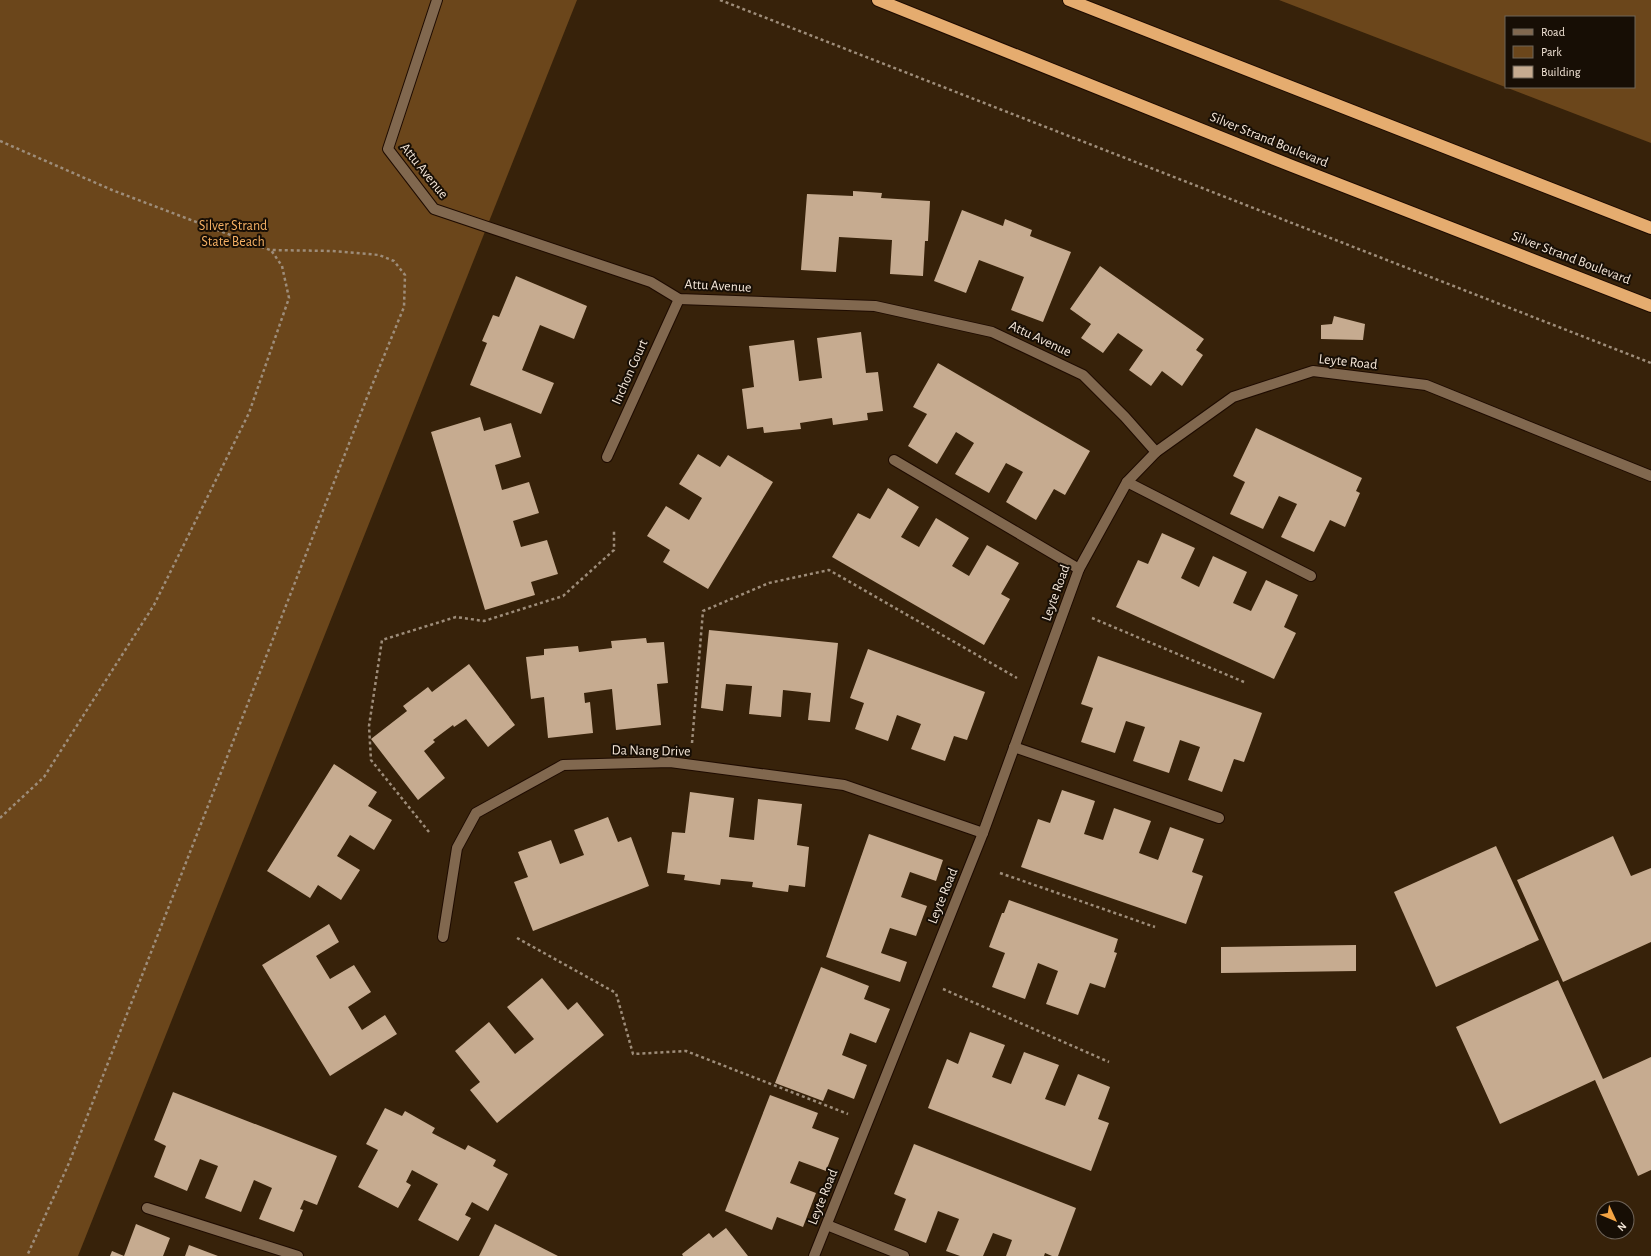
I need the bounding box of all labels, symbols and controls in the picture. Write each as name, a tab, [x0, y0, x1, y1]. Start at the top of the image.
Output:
legend	[1505, 16, 1635, 88]
text: Road	[1541, 26, 1565, 38]
text: Park	[1541, 46, 1562, 58]
text: Building	[1541, 66, 1581, 78]
street label: Silver Strand Boulevard	[1208, 110, 1330, 170]
street label: Attu Avenue	[397, 141, 451, 201]
park label: Silver Strand State Beach	[199, 219, 267, 249]
street label: Silver Strand Boulevard	[1510, 229, 1632, 287]
street label: Attu Avenue	[684, 277, 752, 295]
street label: Attu Avenue	[1007, 318, 1073, 360]
street label: Inchon Court	[609, 337, 651, 407]
street label: Leyte Road	[1318, 352, 1378, 372]
street label: Leyte Road	[1039, 563, 1073, 623]
street label: Da Nang Drive	[611, 743, 691, 759]
street label: Leyte Road	[925, 866, 961, 926]
street label: Leyte Road	[805, 1167, 841, 1227]
north arrow	[1595, 1200, 1635, 1240]
text: N	[1615, 1220, 1628, 1233]

